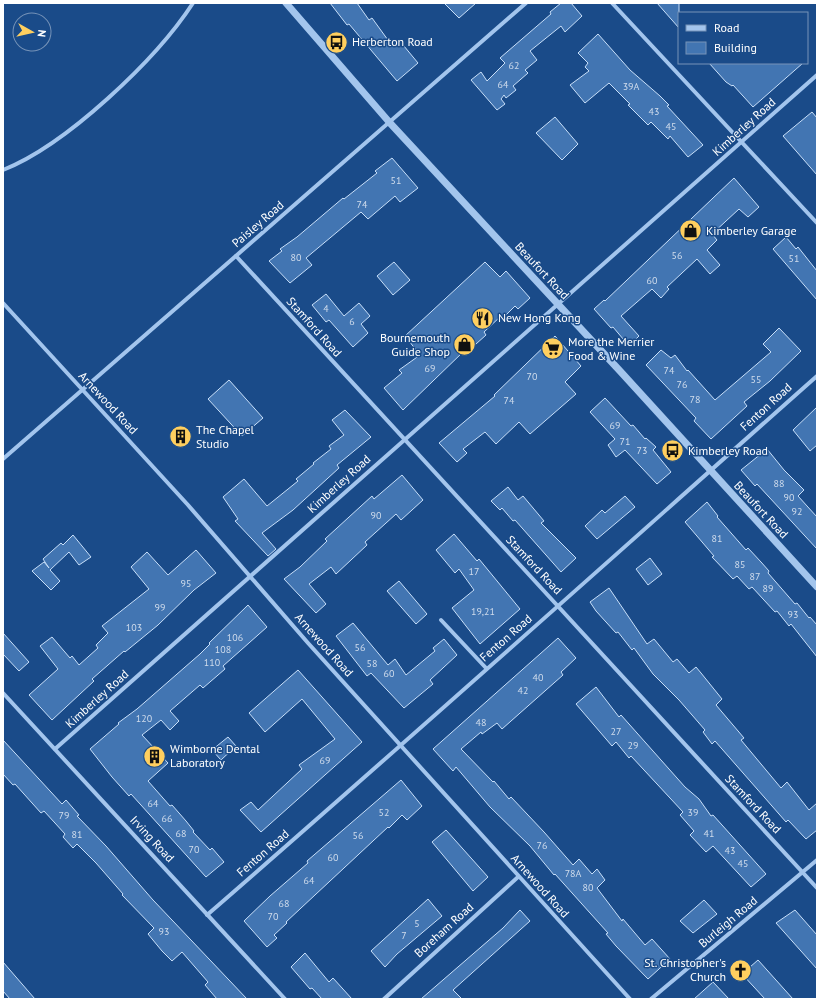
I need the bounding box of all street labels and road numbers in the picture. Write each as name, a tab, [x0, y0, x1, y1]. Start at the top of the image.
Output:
street label: Kimberley Road	[709, 94, 778, 159]
street label: Paisley Road	[229, 197, 287, 250]
street label: Beaufort Road	[512, 239, 573, 302]
street label: Stamford Road	[284, 294, 345, 360]
street label: Arnewood Road	[76, 368, 141, 437]
street label: Fenton Road	[737, 380, 795, 434]
street label: Kimberley Road	[304, 451, 373, 516]
street label: Beaufort Road	[731, 478, 792, 541]
street label: Stamford Road	[503, 532, 566, 597]
street label: Arnewood Road	[292, 610, 357, 680]
street label: Fenton Road	[476, 611, 535, 664]
street label: Kimberley Road	[62, 666, 131, 731]
street label: Stamford Road	[722, 771, 785, 836]
street label: Irving Road	[127, 812, 178, 865]
street label: Fenton Road	[233, 826, 292, 879]
street label: Arnewood Road	[508, 851, 573, 921]
street label: Burleigh Road	[695, 893, 760, 951]
street label: Boreham Road	[411, 899, 476, 960]

